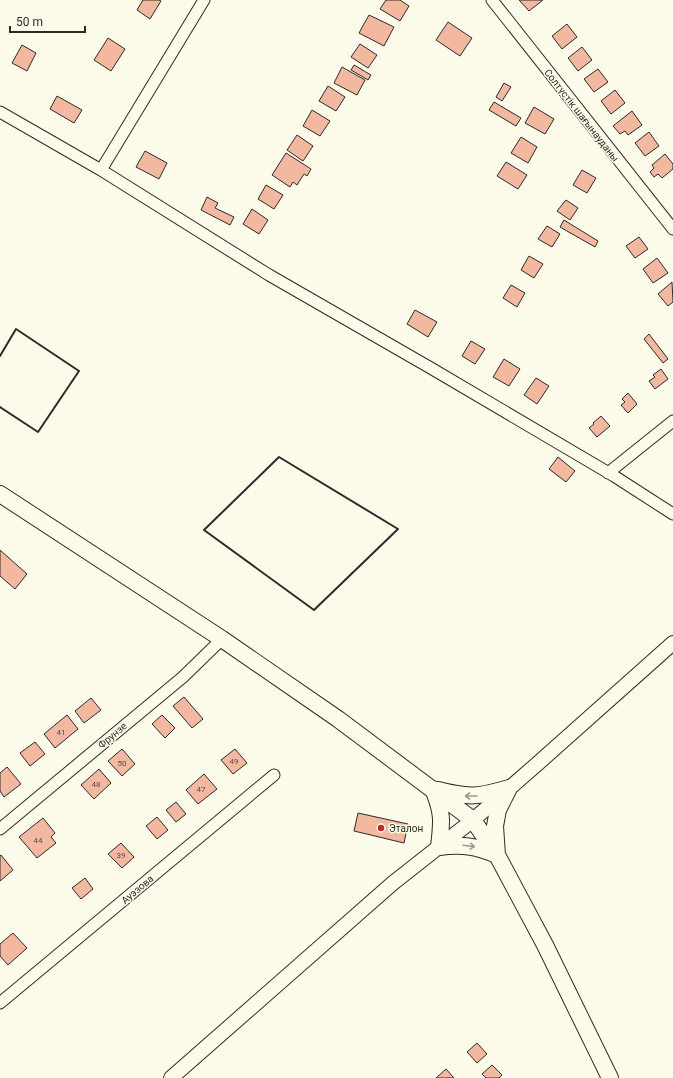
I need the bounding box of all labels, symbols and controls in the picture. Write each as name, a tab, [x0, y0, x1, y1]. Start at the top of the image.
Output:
scale bar	[10, 8, 85, 34]
text: 50 m	[16, 15, 43, 29]
street label: Солтүстік шағынауданы	[542, 67, 621, 164]
street label: Фрунзе	[95, 719, 129, 751]
house number: 41	[57, 728, 66, 737]
house number: 49	[230, 757, 239, 766]
house number: 50	[118, 759, 127, 768]
house number: 48	[92, 780, 101, 789]
house number: 47	[197, 785, 206, 794]
one-way arrow	[465, 792, 478, 800]
marker: Эталон	[376, 823, 386, 833]
place label: Эталон	[389, 823, 423, 834]
house number: 44	[34, 836, 43, 845]
one-way arrow	[462, 843, 475, 850]
house number: 39	[117, 851, 126, 860]
street label: Ауэзова	[119, 873, 156, 906]

